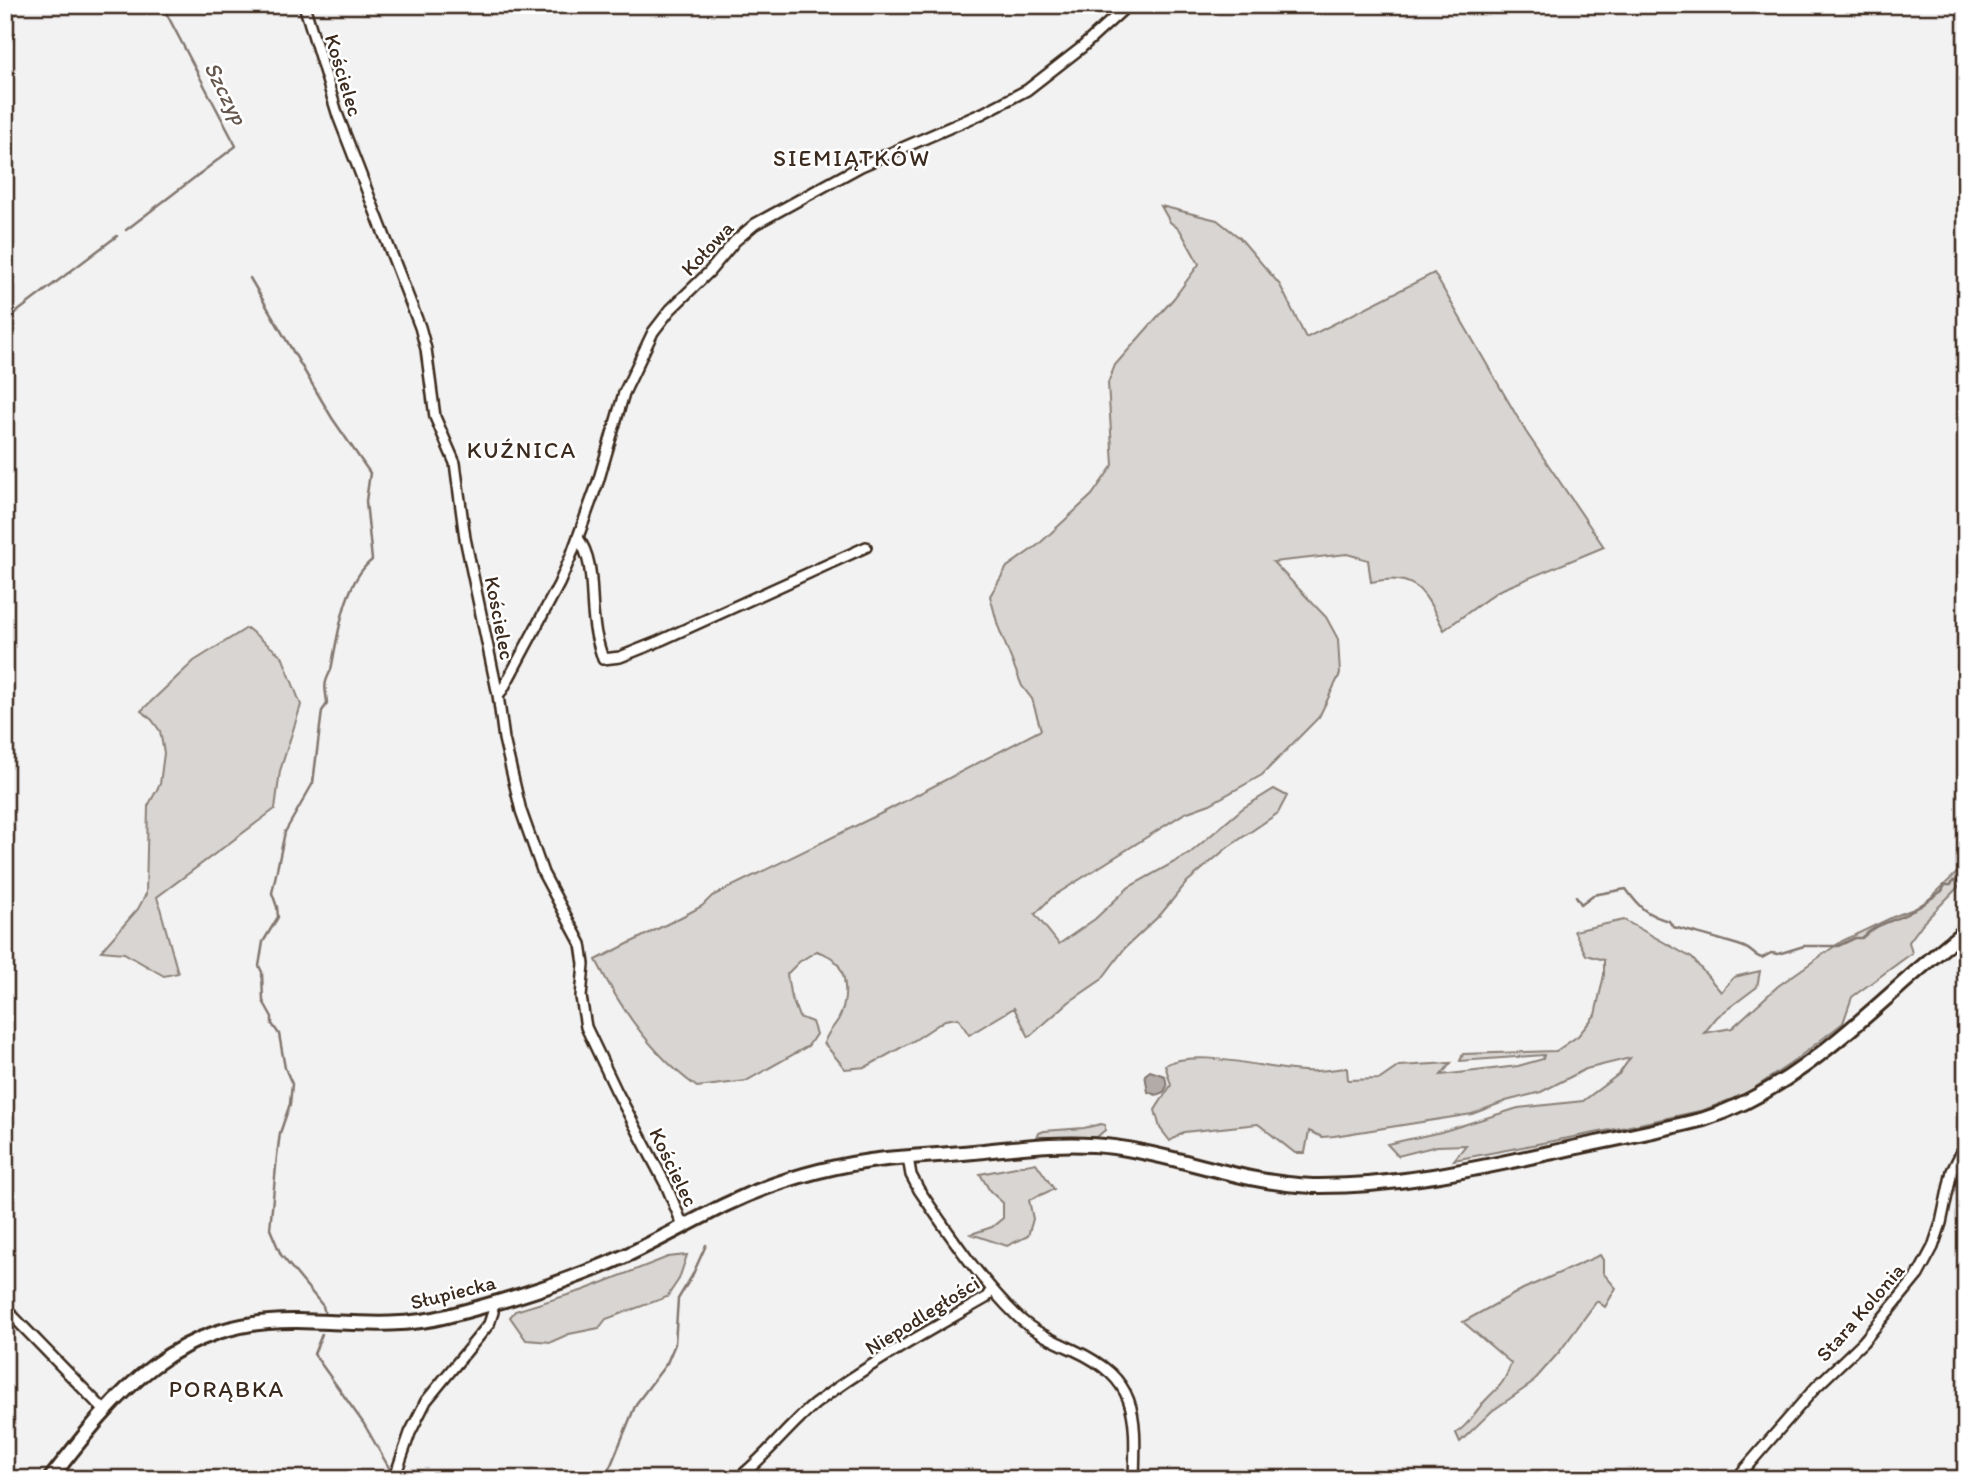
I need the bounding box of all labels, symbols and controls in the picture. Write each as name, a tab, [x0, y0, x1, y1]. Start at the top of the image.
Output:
street label: Kościelec	[320, 31, 368, 119]
water label: Szczyp	[198, 57, 254, 131]
district label: SIEMIĄTKÓW	[773, 144, 931, 172]
street label: Kołowa	[675, 215, 739, 281]
district label: KUŹNICA	[467, 436, 577, 464]
street label: Kościelec	[480, 574, 520, 662]
street label: Kościelec	[644, 1124, 704, 1211]
street label: Stara Kolonia	[1810, 1258, 1910, 1366]
street label: Słupiecka	[408, 1269, 498, 1315]
street label: Niepodległości	[860, 1270, 984, 1360]
district label: PORĄBKA	[169, 1375, 285, 1403]

